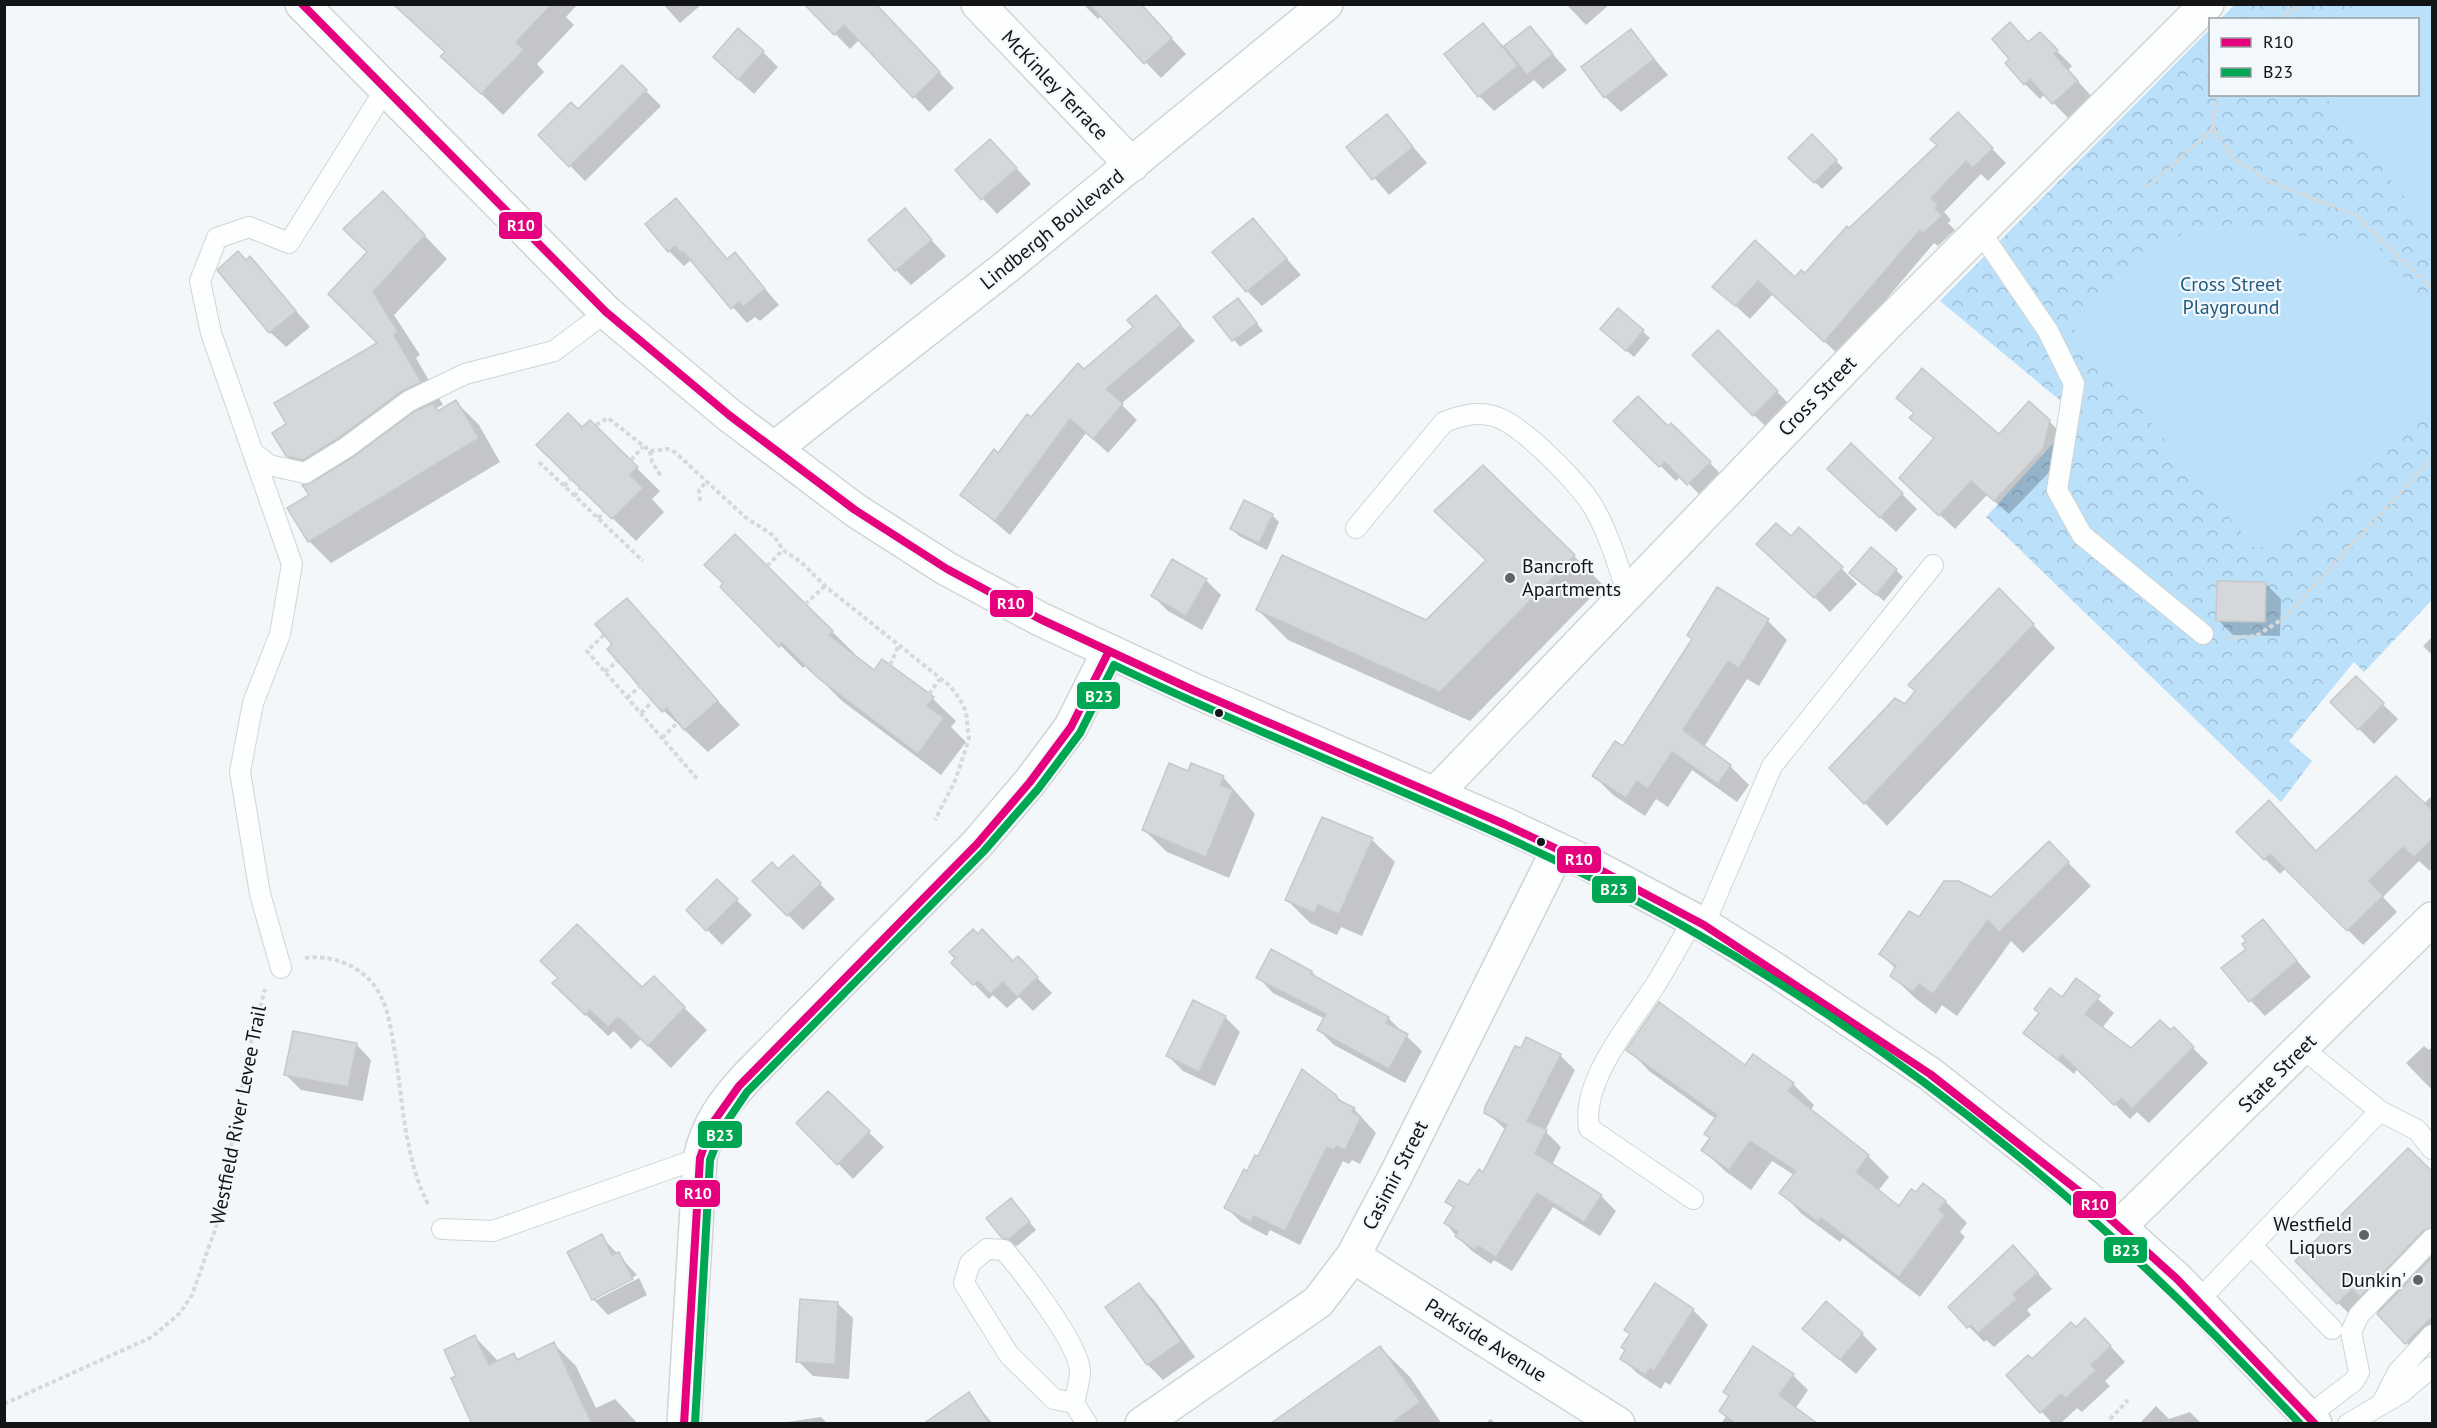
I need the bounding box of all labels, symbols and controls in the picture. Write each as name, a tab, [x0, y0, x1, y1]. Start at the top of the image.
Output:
legend	[2209, 18, 2419, 96]
street label: McKinley Terrace	[996, 24, 1114, 146]
text: R10	[2263, 30, 2294, 53]
text: B23	[2263, 60, 2293, 83]
street label: Lindbergh Boulevard	[975, 163, 1129, 295]
line badge: R10	[498, 211, 543, 240]
text: R10	[507, 215, 535, 235]
park label: Cross Street Playground	[2180, 271, 2282, 320]
street label: Cross Street	[1772, 350, 1862, 442]
place label: Bancroft Apartments	[1522, 553, 1621, 602]
marker: Bancroft Apartments	[1503, 571, 1517, 585]
line badge: R10	[989, 589, 1034, 618]
text: R10	[997, 593, 1025, 613]
line badge: B23	[1076, 681, 1121, 710]
text: B23	[1085, 686, 1113, 706]
unlabelled marker	[1213, 707, 1225, 719]
unlabelled marker	[1535, 836, 1547, 848]
line badge: R10	[1556, 845, 1602, 874]
text: R10	[1565, 849, 1593, 869]
line badge: B23	[1591, 875, 1637, 904]
text: B23	[1600, 879, 1628, 899]
street label: Westfield River Levee Trail	[204, 1003, 272, 1227]
street label: State Street	[2232, 1028, 2322, 1118]
street label: Casimir Street	[1356, 1116, 1434, 1234]
line badge: B23	[697, 1120, 743, 1149]
text: B23	[706, 1125, 734, 1145]
line badge: R10	[675, 1179, 721, 1208]
text: R10	[684, 1183, 712, 1203]
line badge: R10	[2072, 1190, 2117, 1219]
text: R10	[2081, 1194, 2109, 1214]
place label: Westfield Liquors	[2273, 1211, 2352, 1260]
marker: Westfield Liquors	[2357, 1228, 2371, 1242]
line badge: B23	[2103, 1236, 2148, 1264]
text: B23	[2112, 1240, 2140, 1260]
place label: Dunkin'	[2341, 1267, 2406, 1293]
marker: Dunkin'	[2411, 1273, 2425, 1287]
street label: Parkside Avenue	[1420, 1292, 1552, 1388]

